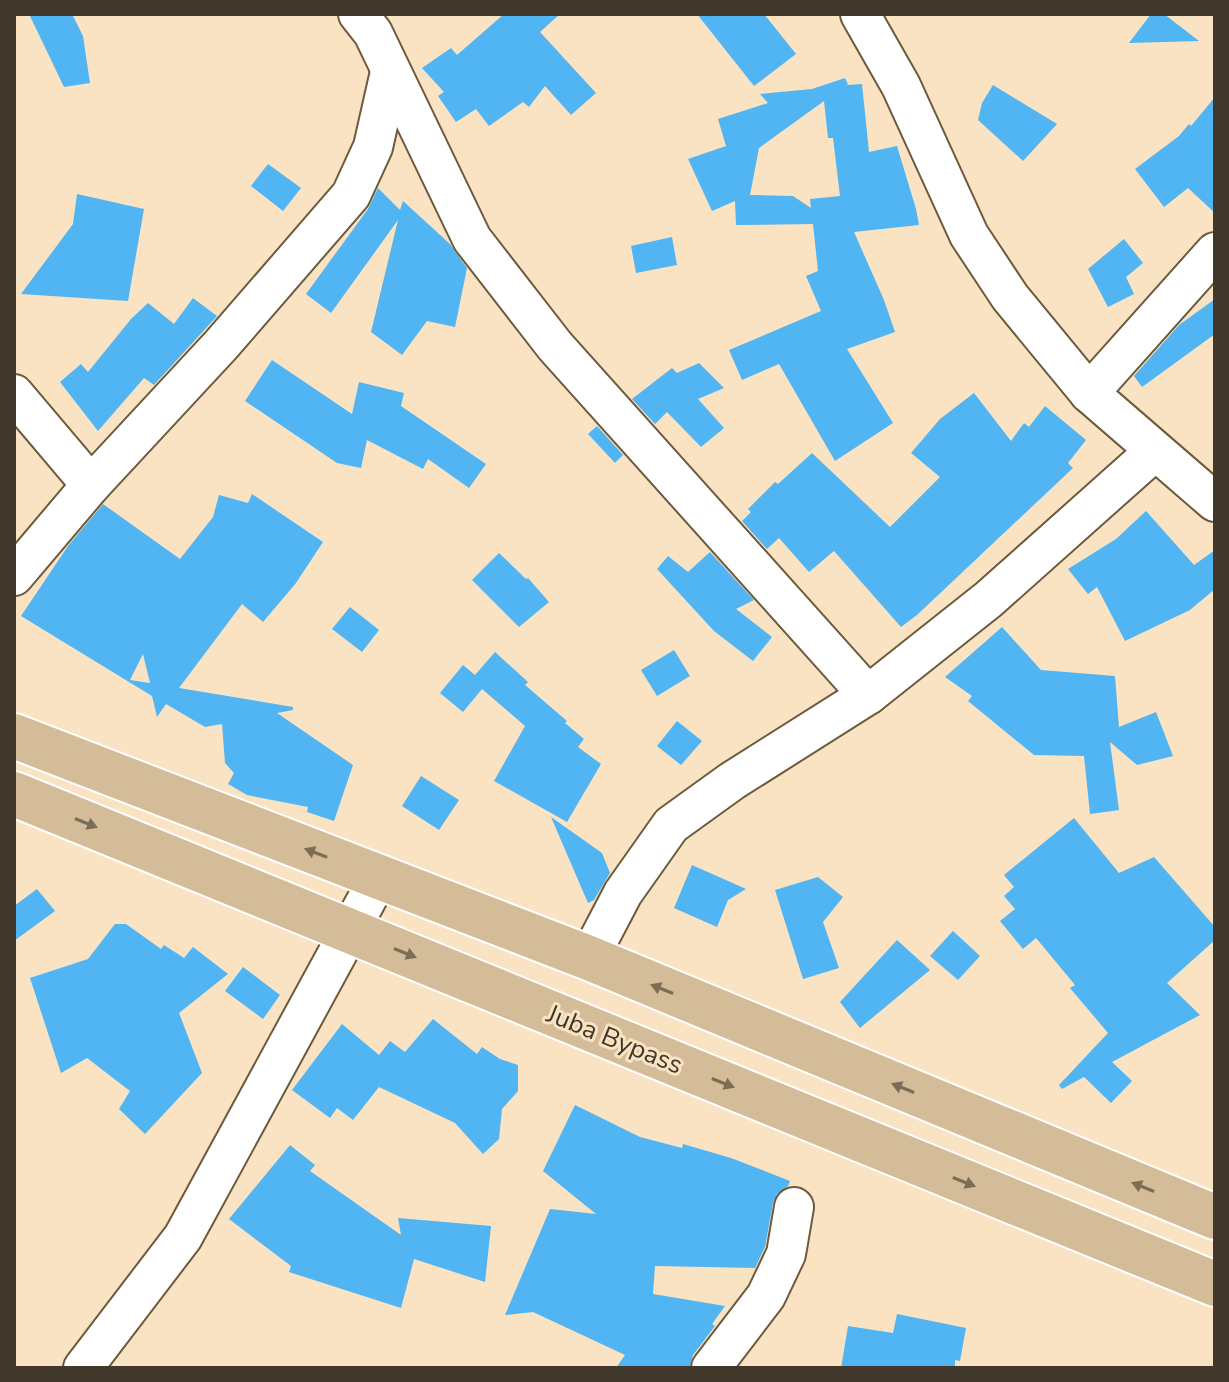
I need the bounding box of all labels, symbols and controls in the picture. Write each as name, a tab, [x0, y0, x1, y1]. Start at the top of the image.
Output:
one-way arrow	[74, 817, 98, 830]
one-way arrow	[304, 846, 328, 859]
one-way arrow	[393, 947, 417, 960]
one-way arrow	[651, 982, 674, 995]
street label: Juba Bypass	[541, 996, 688, 1083]
one-way arrow	[711, 1077, 735, 1090]
one-way arrow	[891, 1081, 915, 1094]
one-way arrow	[952, 1175, 976, 1188]
one-way arrow	[1131, 1181, 1155, 1194]

